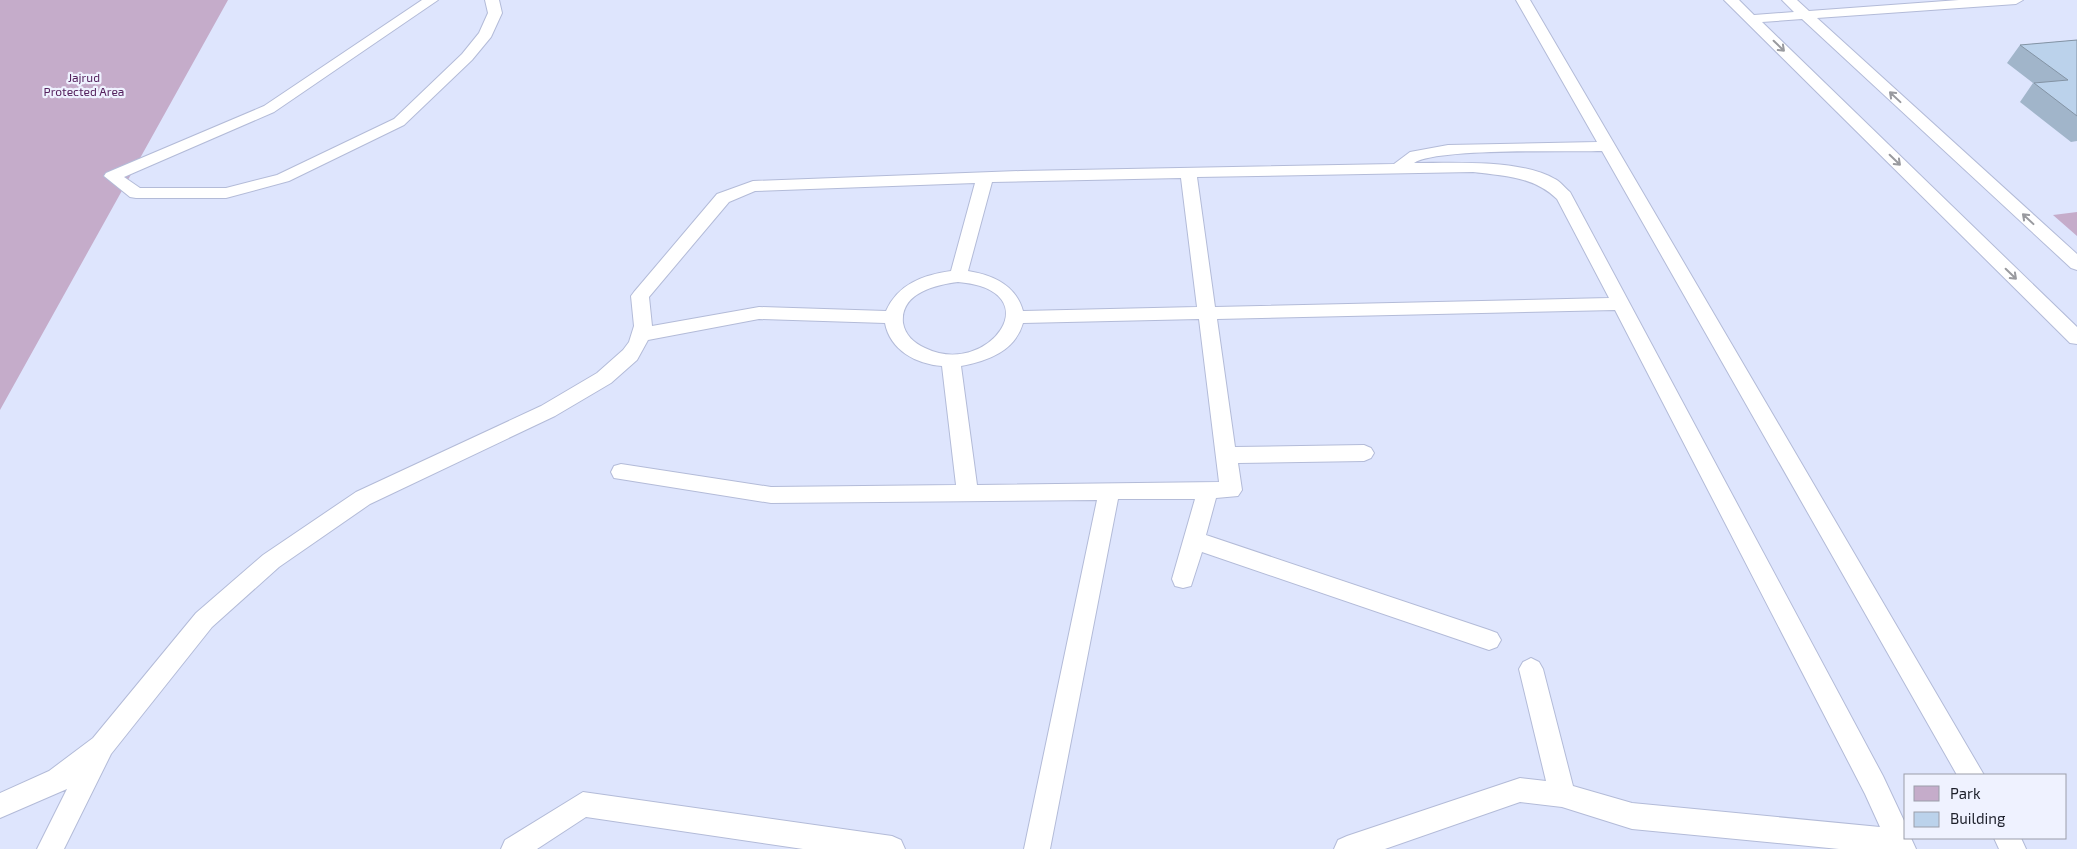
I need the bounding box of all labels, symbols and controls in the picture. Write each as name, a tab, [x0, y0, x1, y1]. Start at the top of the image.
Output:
one-way arrow	[1773, 40, 1785, 52]
park label: Jajrud Protected Area	[44, 70, 124, 98]
one-way arrow	[1889, 92, 1902, 103]
one-way arrow	[1889, 154, 1901, 166]
one-way arrow	[2022, 213, 2035, 225]
one-way arrow	[2005, 267, 2017, 280]
legend	[1904, 774, 2067, 839]
text: Park	[1950, 784, 1981, 802]
text: Building	[1950, 809, 2006, 827]

